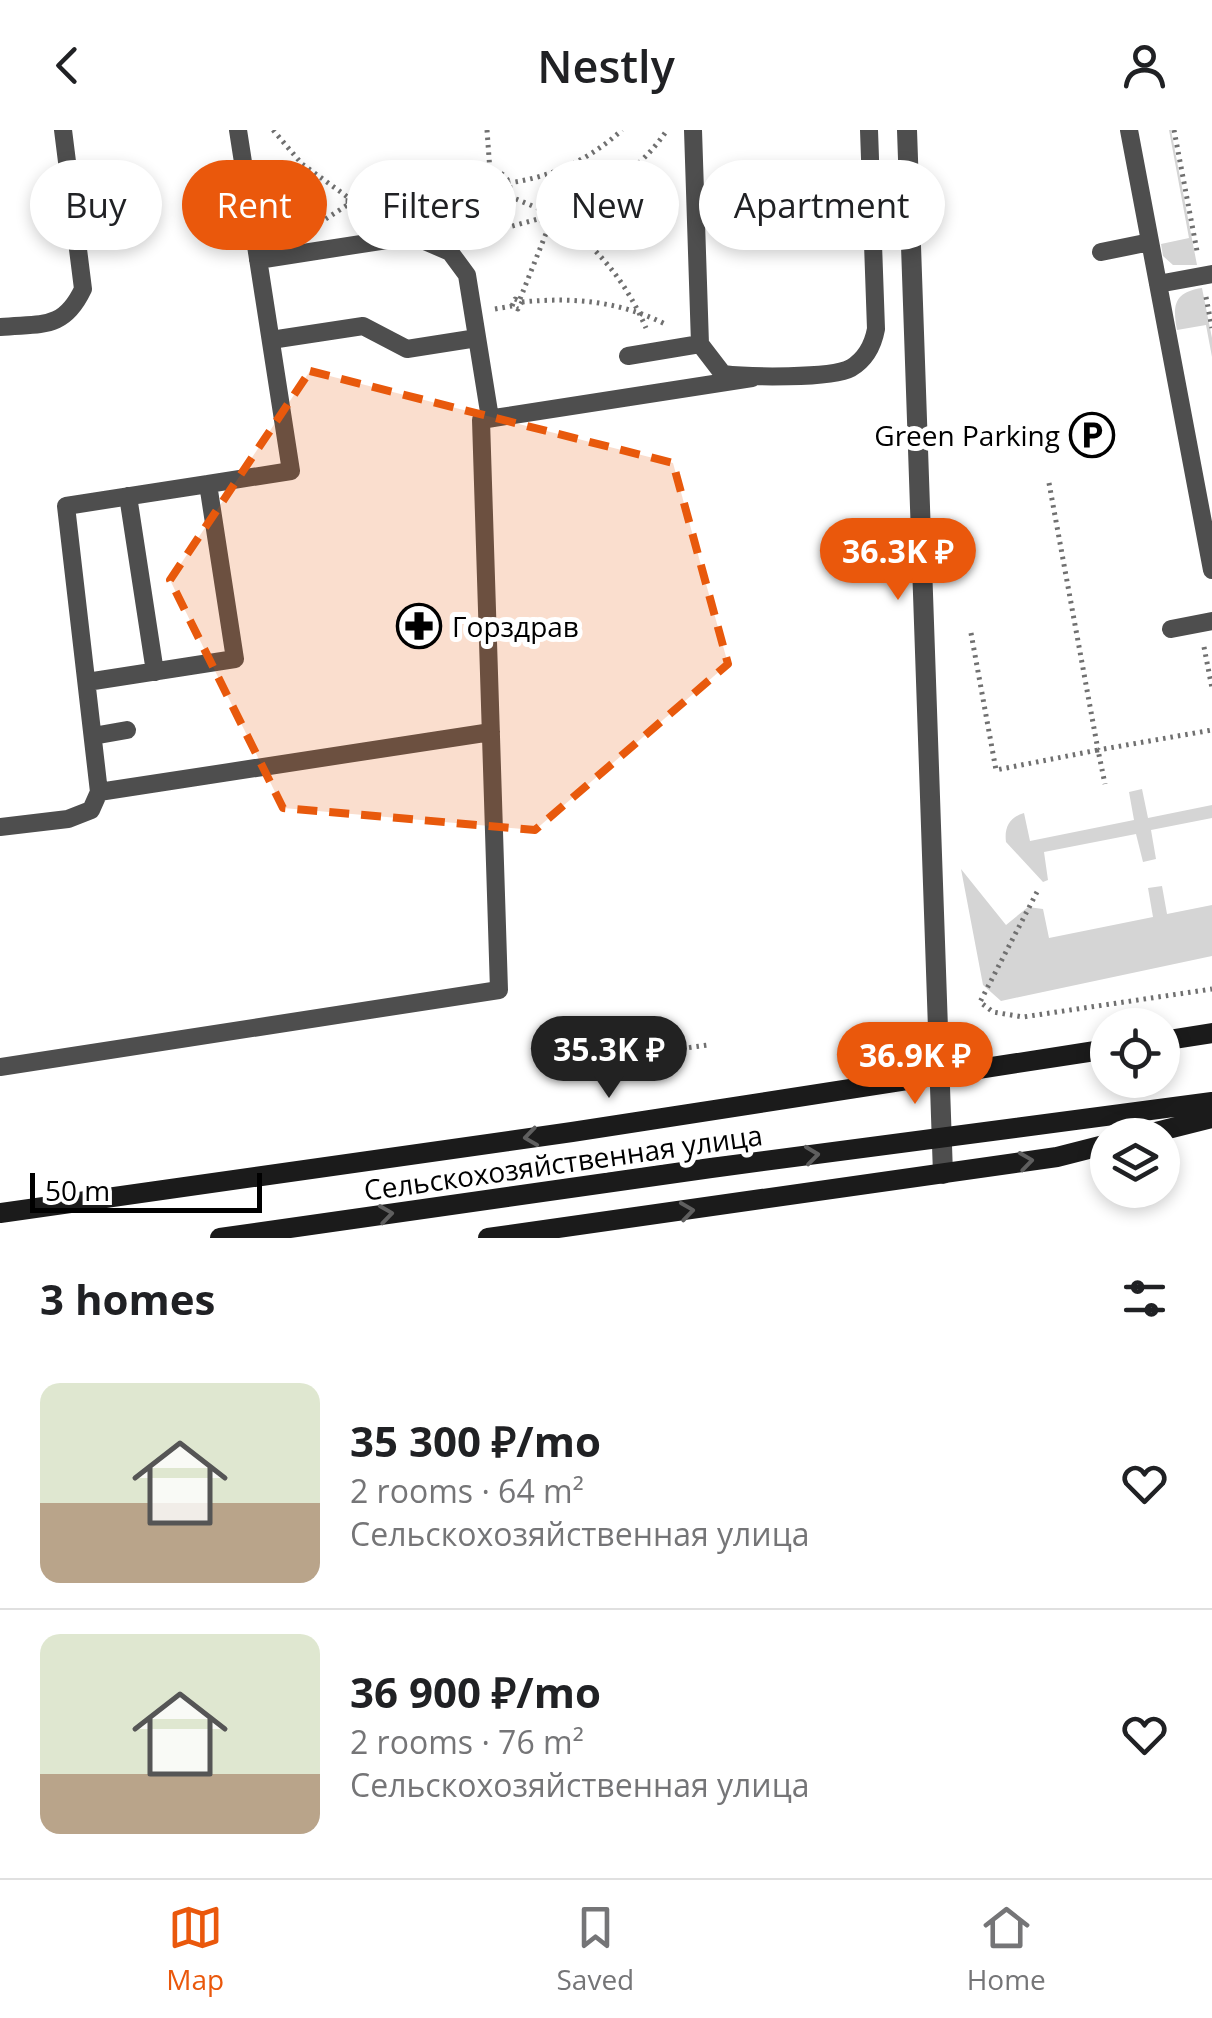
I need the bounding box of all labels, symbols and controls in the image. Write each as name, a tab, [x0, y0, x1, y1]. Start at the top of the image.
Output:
text: Nestly	[537, 35, 675, 96]
icon: back	[40, 38, 95, 93]
icon: person	[1117, 38, 1172, 93]
chip: Buy	[30, 160, 162, 250]
chip: Rent	[182, 160, 327, 250]
chip: Filters	[347, 160, 516, 250]
chip: New	[536, 160, 679, 250]
chip: Apartment	[699, 160, 945, 250]
parking icon: Green Parking	[1069, 412, 1115, 458]
place label: Green Parking	[874, 416, 1060, 454]
pin: 36.3K ₽	[806, 518, 990, 603]
text: 36.3K ₽	[842, 529, 954, 572]
pharmacy icon: Горздрав	[396, 603, 442, 649]
place label: Горздрав	[452, 607, 579, 645]
map controls	[1090, 1008, 1180, 1208]
button: locate	[1090, 1008, 1180, 1098]
pin: 35.3K ₽	[517, 1016, 701, 1101]
pin: 36.9K ₽	[823, 1022, 1007, 1107]
text: 35.3K ₽	[553, 1027, 665, 1070]
text: 36.9K ₽	[859, 1033, 971, 1076]
street label: Сельскохозяйственная улица	[361, 1115, 765, 1209]
button: layers	[1090, 1118, 1180, 1208]
one-way arrow	[523, 1126, 540, 1147]
one-way arrow	[804, 1145, 820, 1166]
one-way arrow	[1017, 1152, 1034, 1173]
scale bar	[30, 1168, 262, 1212]
text: 50 m	[45, 1171, 110, 1209]
one-way arrow	[679, 1201, 695, 1222]
one-way arrow	[377, 1205, 394, 1226]
text: 3 homes	[40, 1270, 215, 1327]
icon: filters	[1117, 1271, 1172, 1326]
text: 35 300 ₽/mo	[350, 1412, 601, 1469]
icon: home	[120, 1423, 240, 1543]
icon: heart	[1117, 1456, 1172, 1511]
text: 2 rooms · 64 m²	[350, 1469, 584, 1512]
text: Сельскохозяйственная улица	[350, 1512, 810, 1555]
text: 36 900 ₽/mo	[350, 1663, 601, 1720]
icon: home	[120, 1674, 240, 1794]
icon: heart	[1117, 1707, 1172, 1762]
text: 2 rooms · 76 m²	[350, 1720, 584, 1763]
text: Сельскохозяйственная улица	[350, 1763, 810, 1806]
tab: Map	[166, 1900, 224, 1998]
tab: Saved	[556, 1900, 634, 1998]
tab: Home	[967, 1900, 1046, 1998]

